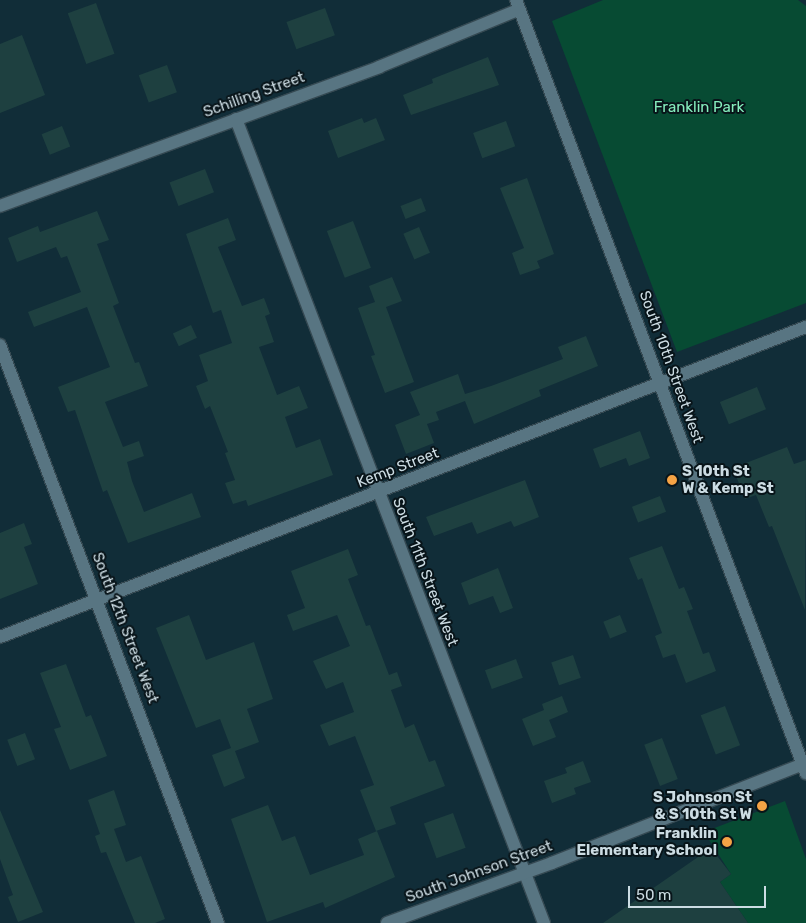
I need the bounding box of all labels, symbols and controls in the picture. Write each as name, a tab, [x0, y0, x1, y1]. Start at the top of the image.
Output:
street label: Schilling Street	[201, 68, 307, 122]
park label: Franklin Park	[654, 99, 744, 117]
street label: South 10th Street West	[635, 288, 707, 446]
street label: Kemp Street	[354, 444, 442, 492]
place label: S 10th St W & Kemp St	[682, 462, 774, 497]
marker: S 10th St W & Kemp St	[666, 474, 678, 486]
street label: South 11th Street West	[388, 495, 462, 649]
street label: South 12th Street West	[88, 550, 162, 706]
place label: S Johnson St & S 10th St W	[653, 788, 752, 823]
marker: S Johnson St & S 10th St W	[756, 800, 768, 812]
place label: Franklin Elementary School	[576, 824, 717, 859]
marker: Franklin Elementary School	[721, 836, 733, 848]
street label: South Johnson Street	[403, 837, 555, 907]
scale bar	[631, 876, 768, 908]
text: 50 m	[636, 886, 671, 904]

